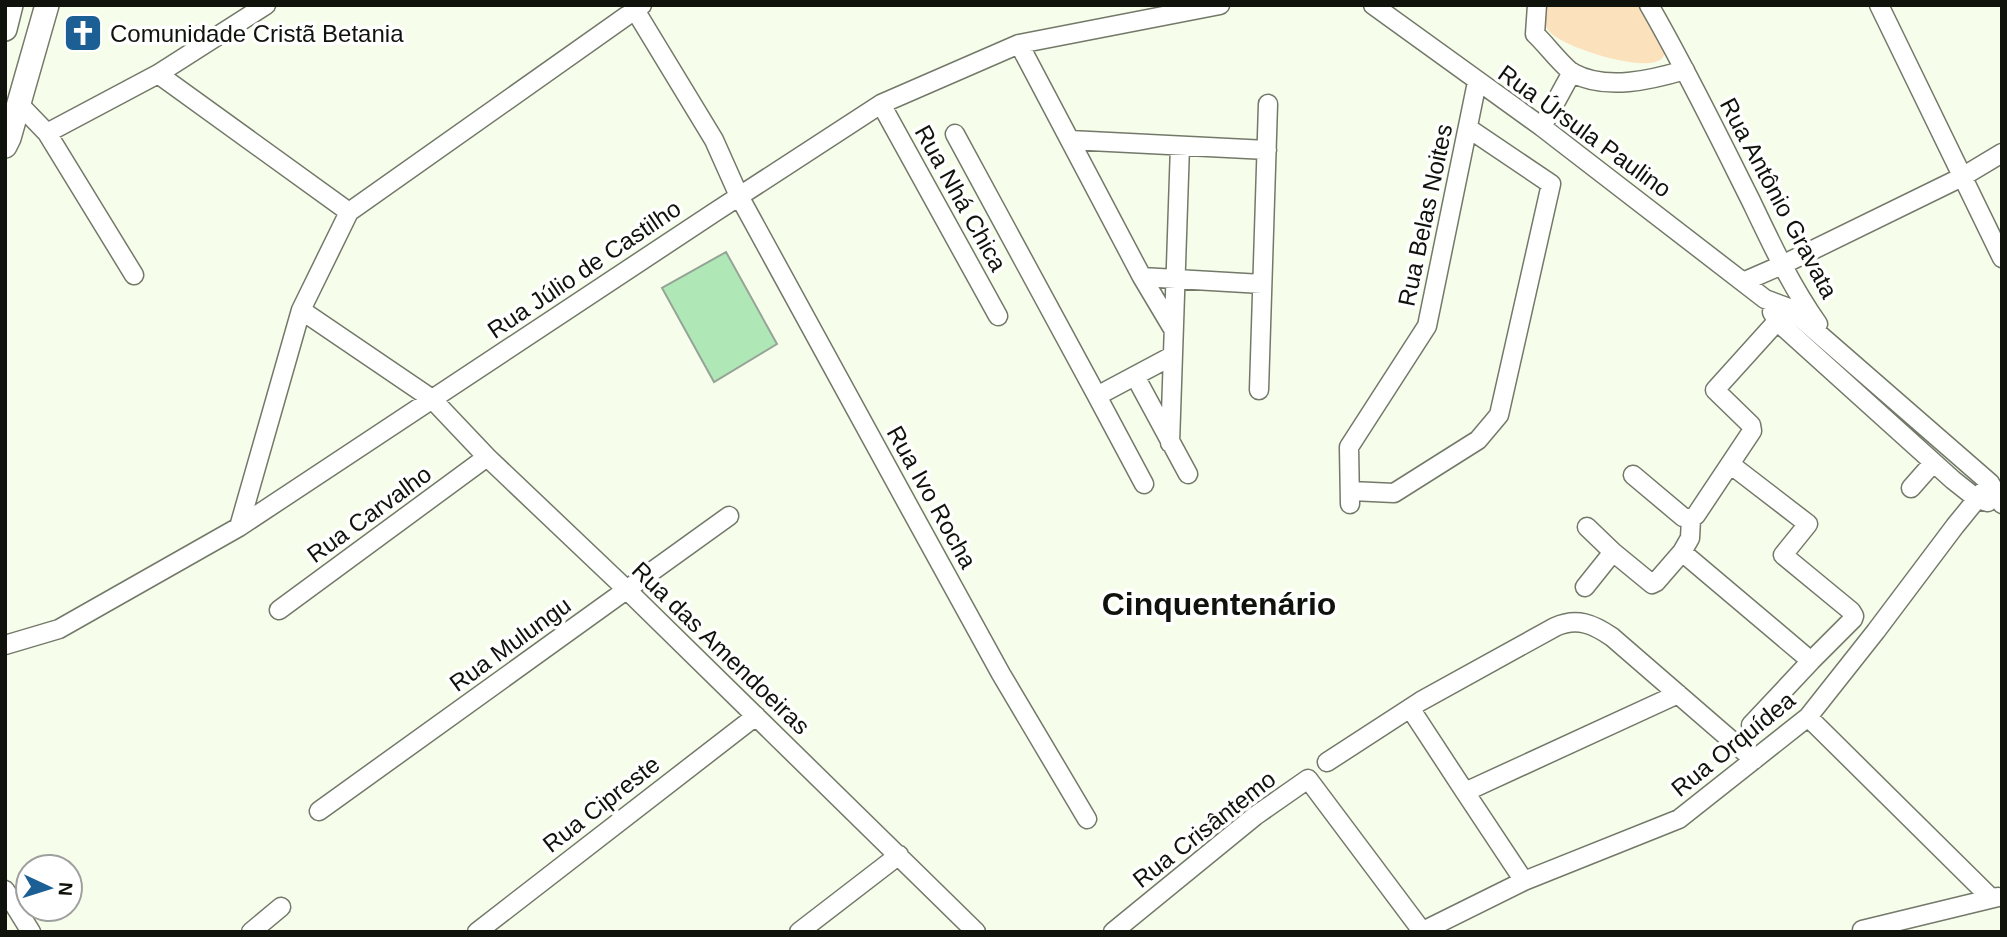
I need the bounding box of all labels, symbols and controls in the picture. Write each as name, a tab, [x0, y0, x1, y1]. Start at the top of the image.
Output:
church icon: Comunidade Cristã Betania	[62, 12, 104, 54]
place label: Comunidade Cristã Betania	[110, 20, 404, 47]
street label: Rua Úrsula Paulino	[1493, 59, 1677, 203]
street label: Rua Antônio Gravata	[1715, 93, 1844, 303]
street label: Rua Nhá Chica	[910, 120, 1013, 276]
street label: Rua Belas Noites	[1393, 122, 1457, 308]
street label: Rua Júlio de Castilho	[482, 194, 686, 344]
street label: Rua Ivo Rocha	[882, 421, 983, 574]
street label: Rua Carvalho	[302, 460, 436, 568]
street label: Rua das Amendoeiras	[627, 556, 815, 740]
district label: Cinquentenário	[1102, 586, 1336, 622]
street label: Rua Mulungu	[444, 591, 576, 697]
street label: Rua Orquídea	[1666, 686, 1801, 802]
street label: Rua Cipreste	[538, 750, 664, 858]
street label: Rua Crisântemo	[1127, 765, 1281, 893]
north arrow	[14, 853, 84, 923]
text: N	[55, 882, 76, 897]

